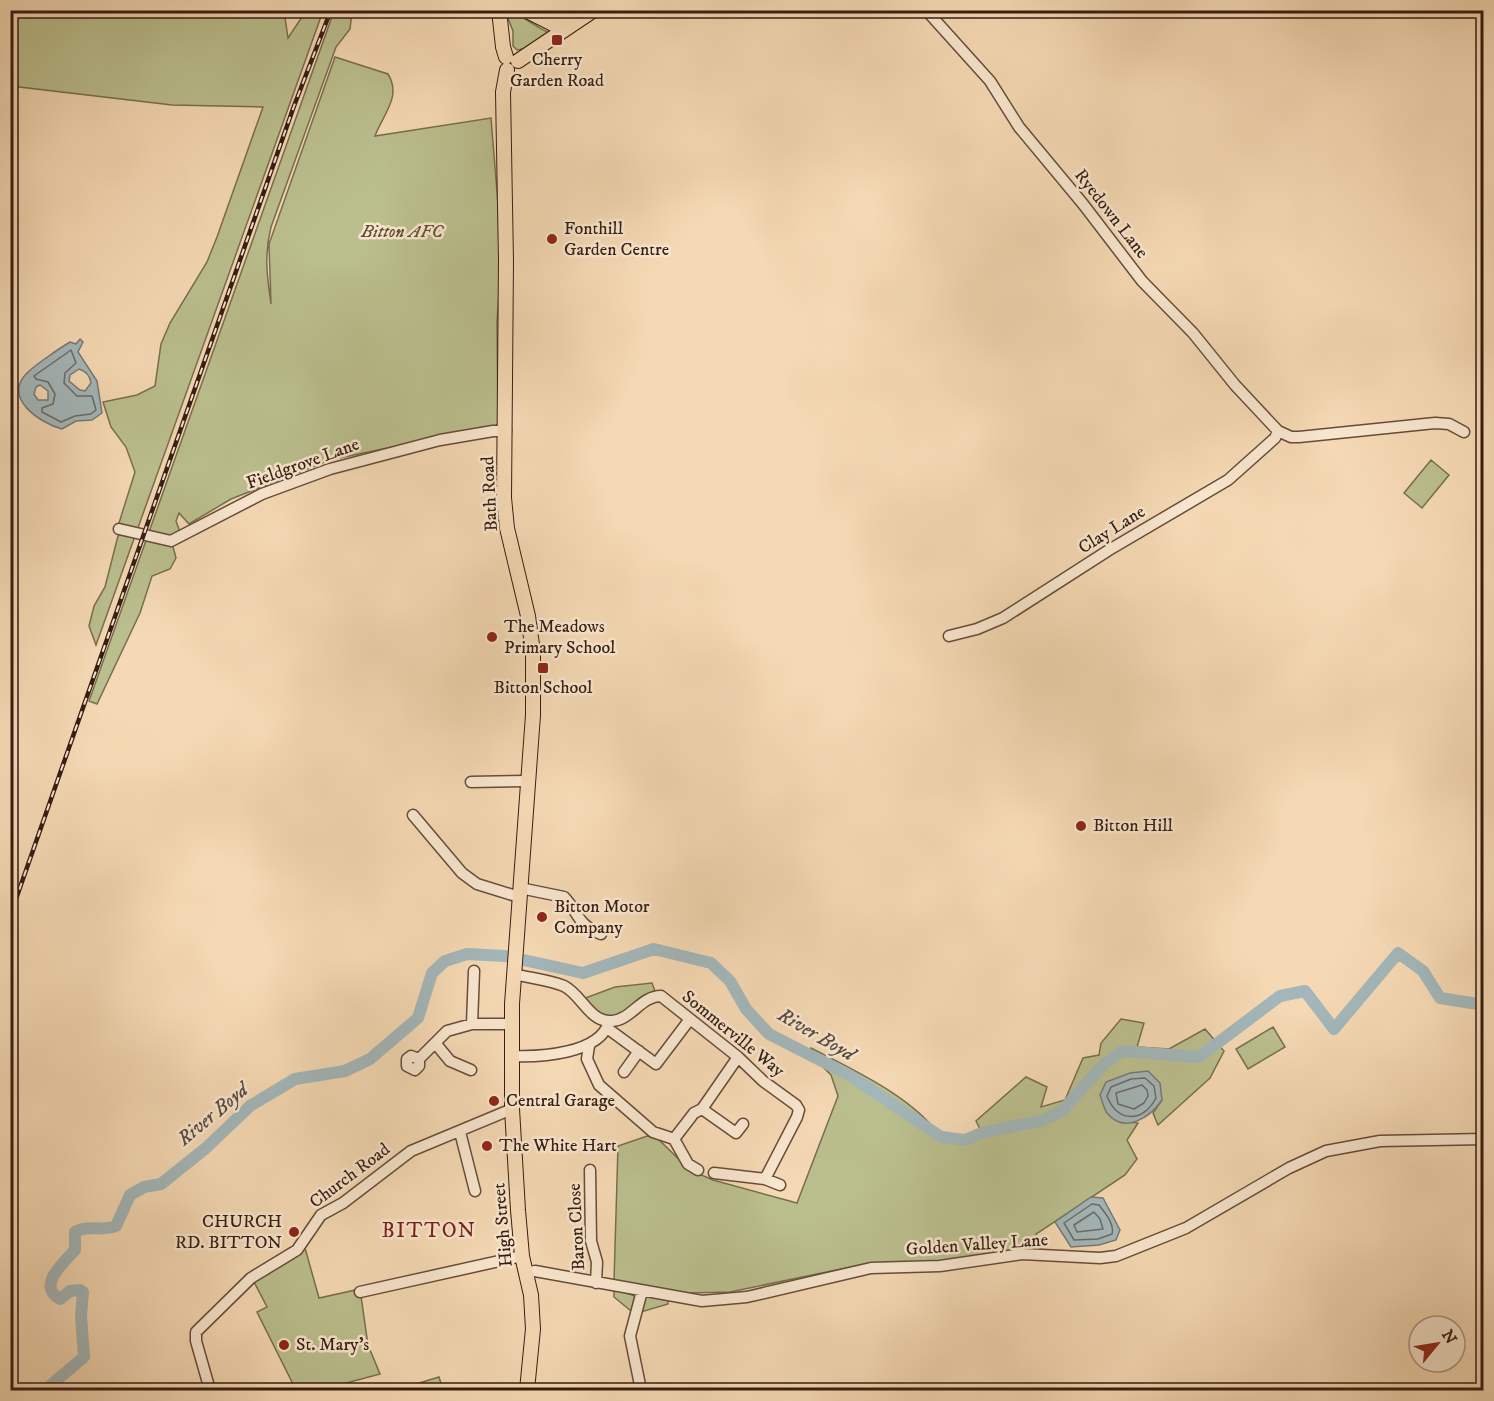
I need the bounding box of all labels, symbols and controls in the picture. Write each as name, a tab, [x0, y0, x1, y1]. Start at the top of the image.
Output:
marker: Cherry Garden Road	[550, 33, 564, 47]
place label: Cherry Garden Road	[510, 49, 604, 92]
street label: Ryedown Lane	[1069, 165, 1153, 263]
place label: Fonthill Garden Centre	[564, 218, 669, 261]
park label: Bitton AFC	[360, 221, 444, 243]
marker: Fonthill Garden Centre	[545, 232, 559, 246]
street label: Fieldgrove Lane	[244, 433, 362, 495]
street label: Bath Road	[477, 456, 503, 532]
street label: Clay Lane	[1074, 501, 1150, 559]
place label: The Meadows Primary School	[504, 616, 616, 659]
marker: The Meadows Primary School	[485, 630, 499, 644]
marker: Bitton School	[536, 661, 550, 675]
place label: Bitton School	[494, 677, 593, 699]
place label: Bitton Hill	[1093, 815, 1174, 837]
marker: Bitton Hill	[1074, 819, 1088, 833]
place label: Bitton Motor Company	[554, 896, 650, 939]
marker: Bitton Motor Company	[535, 910, 549, 924]
street label: Sommerville Way	[677, 986, 789, 1082]
water label: River Boyd	[772, 1002, 862, 1069]
water label: River Boyd	[172, 1076, 256, 1152]
place label: Central Garage	[506, 1090, 615, 1112]
marker: Central Garage	[487, 1094, 501, 1108]
place label: The White Hart	[499, 1135, 617, 1157]
street label: Church Road	[305, 1139, 395, 1213]
marker: The White Hart	[480, 1139, 494, 1153]
street label: High Street	[488, 1182, 518, 1268]
street label: Baron Close	[564, 1183, 590, 1271]
place label: CHURCH RD. BITTON	[175, 1211, 282, 1254]
district label: BITTON	[381, 1218, 477, 1244]
marker: CHURCH RD. BITTON	[287, 1225, 301, 1239]
street label: Golden Valley Lane	[905, 1229, 1049, 1261]
north arrow	[1407, 1314, 1467, 1374]
text: N	[1437, 1326, 1461, 1348]
place label: St. Mary's	[296, 1334, 369, 1356]
marker: St. Mary's	[277, 1338, 291, 1352]

